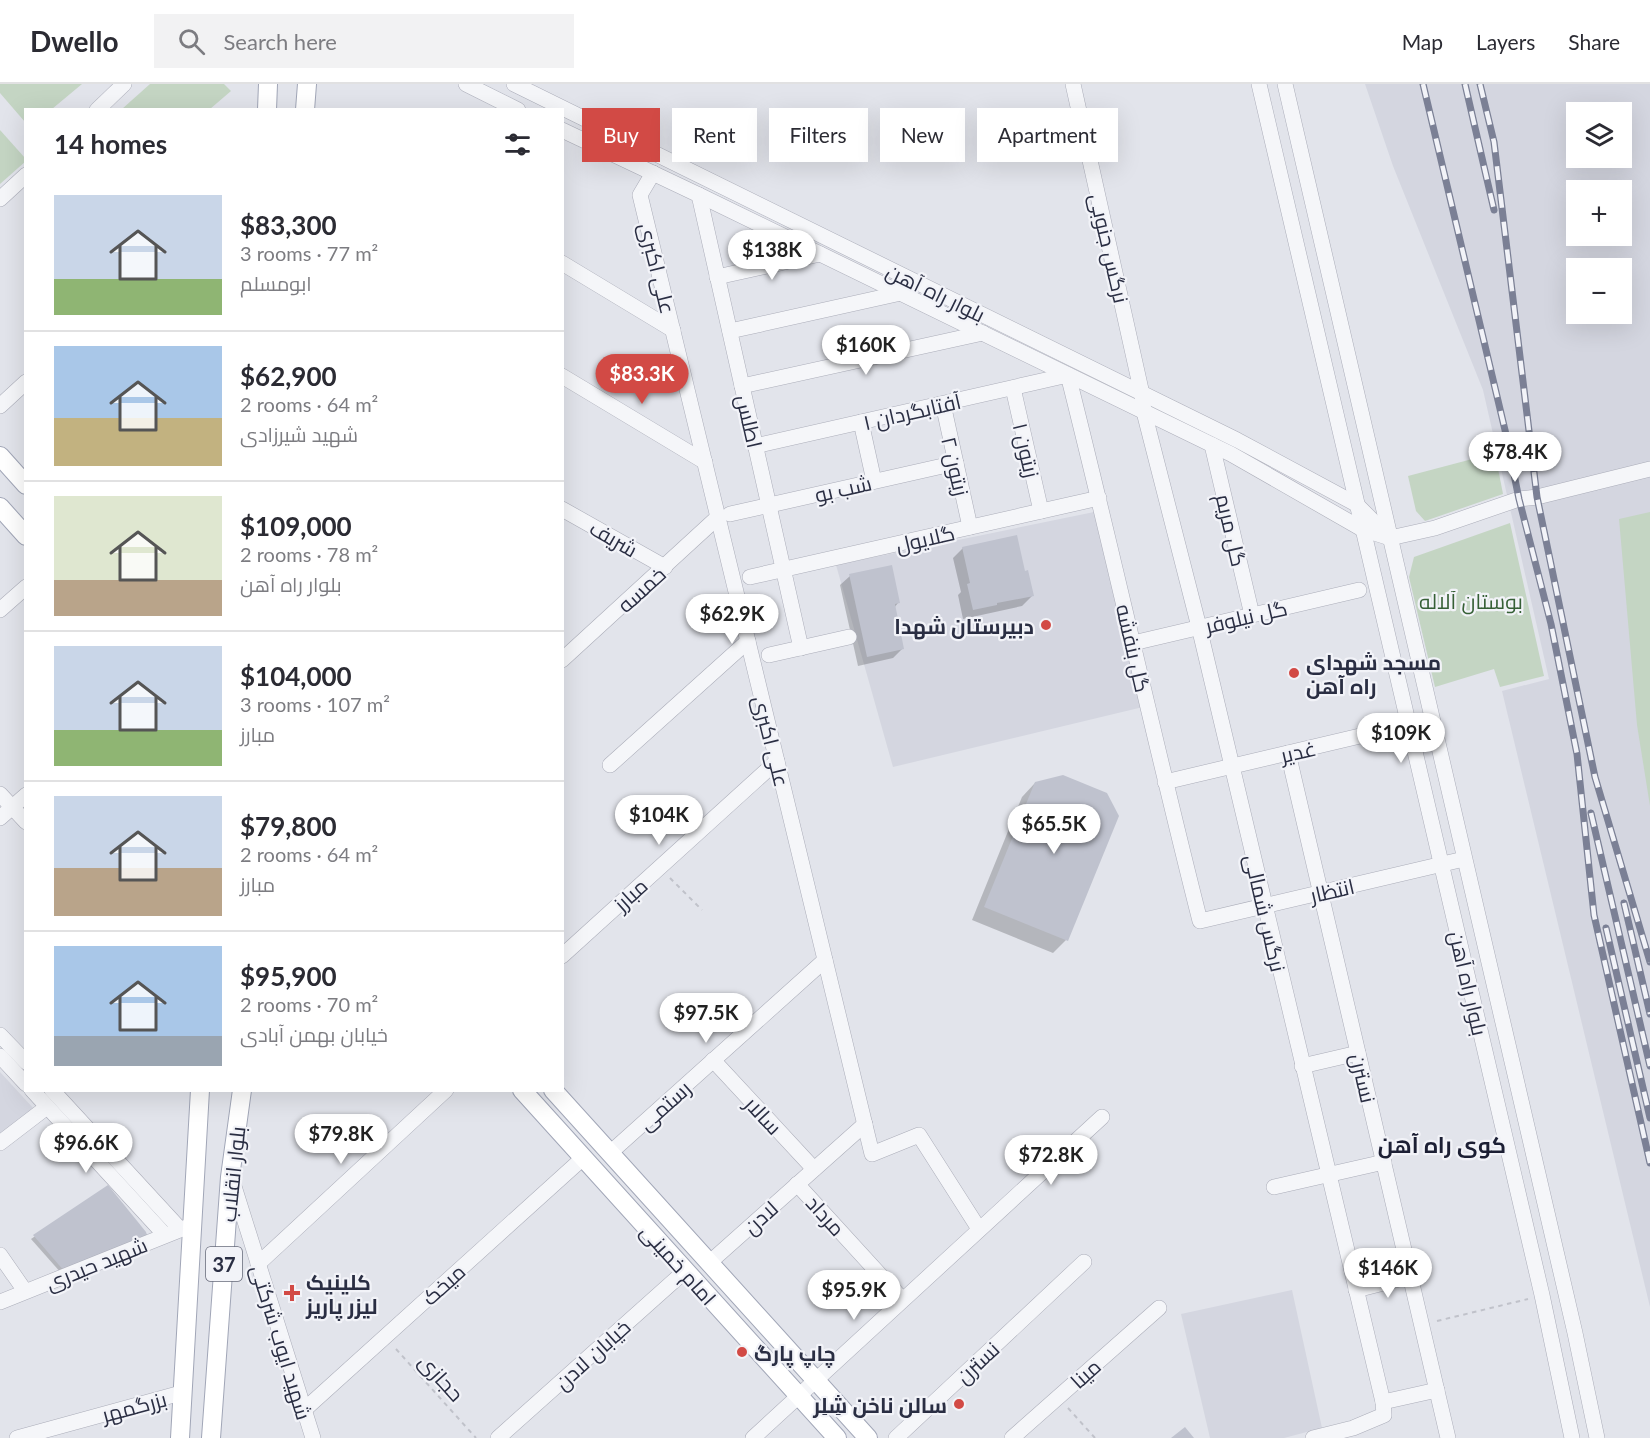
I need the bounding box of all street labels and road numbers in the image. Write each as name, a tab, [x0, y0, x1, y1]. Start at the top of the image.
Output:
street label: نرگس جنوبی	[1083, 191, 1135, 306]
street label: علی اکبری	[633, 220, 681, 317]
street label: بلوار راه آهن	[882, 257, 989, 328]
street label: آفتابگردان ۱	[861, 388, 964, 436]
street label: اطلس	[730, 392, 768, 451]
street label: زیتون ۱	[1007, 420, 1045, 480]
street label: زیتون ۲	[935, 434, 975, 498]
street label: شب بو	[812, 469, 874, 508]
street label: گل مریم	[1209, 491, 1252, 569]
street label: شریف	[585, 514, 642, 562]
street label: گلایول	[893, 519, 957, 559]
street label: خمسه	[612, 561, 670, 617]
street label: گل نیلوفر	[1201, 594, 1290, 640]
street label: گل بنفشه	[1110, 602, 1156, 695]
street label: علی اکبری	[747, 693, 795, 790]
street label: غدیر	[1277, 735, 1318, 768]
street label: نرگس شمالی	[1238, 852, 1292, 975]
street label: مبارز	[607, 872, 653, 917]
street label: انتظار	[1306, 873, 1357, 908]
street label: بلوار راه آهن	[1443, 928, 1493, 1038]
street label: نسترن	[1344, 1051, 1382, 1106]
street label: رستمی	[633, 1075, 697, 1136]
street label: سالار	[739, 1090, 788, 1140]
street label: بلوار انقلاب	[215, 1125, 250, 1223]
street label: مرداد	[801, 1190, 851, 1241]
street label: لادن	[738, 1195, 784, 1240]
street label: امام خمینی	[634, 1218, 722, 1312]
street label: شهید حیدری	[42, 1231, 151, 1297]
road number: 37	[206, 1247, 242, 1281]
street label: میخک	[416, 1258, 470, 1310]
street label: شهید ایوب شرکتی	[245, 1262, 317, 1423]
street label: خیابان لادن	[549, 1314, 636, 1396]
street label: نسترن	[950, 1336, 1005, 1390]
street label: حجازی	[413, 1348, 470, 1407]
street label: مینا	[1065, 1353, 1105, 1393]
street label: بزرگمهر	[98, 1385, 170, 1429]

